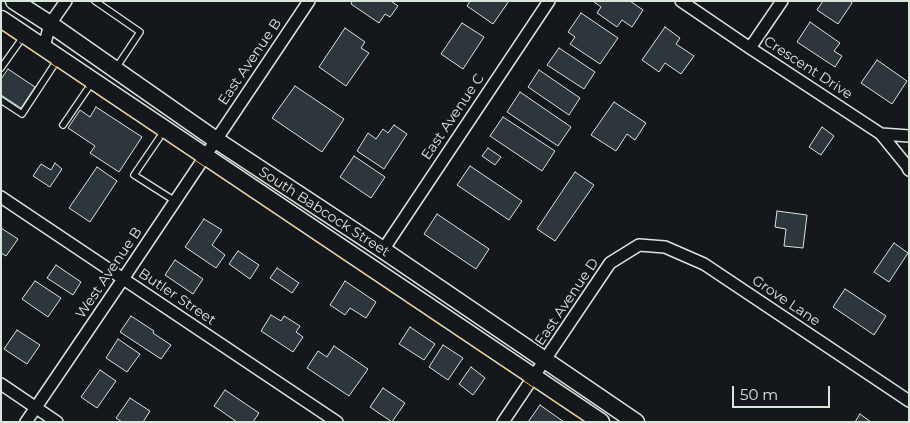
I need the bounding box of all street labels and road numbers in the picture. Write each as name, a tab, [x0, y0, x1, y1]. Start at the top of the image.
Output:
street label: East Avenue B	[215, 16, 285, 108]
street label: Crescent Drive	[761, 33, 855, 103]
street label: East Avenue C	[418, 71, 488, 163]
street label: South Babcock Street	[255, 163, 393, 261]
street label: West Avenue B	[72, 224, 146, 322]
street label: East Avenue D	[532, 255, 602, 349]
street label: Butler Street	[135, 265, 219, 329]
street label: Grove Lane	[749, 272, 823, 330]

